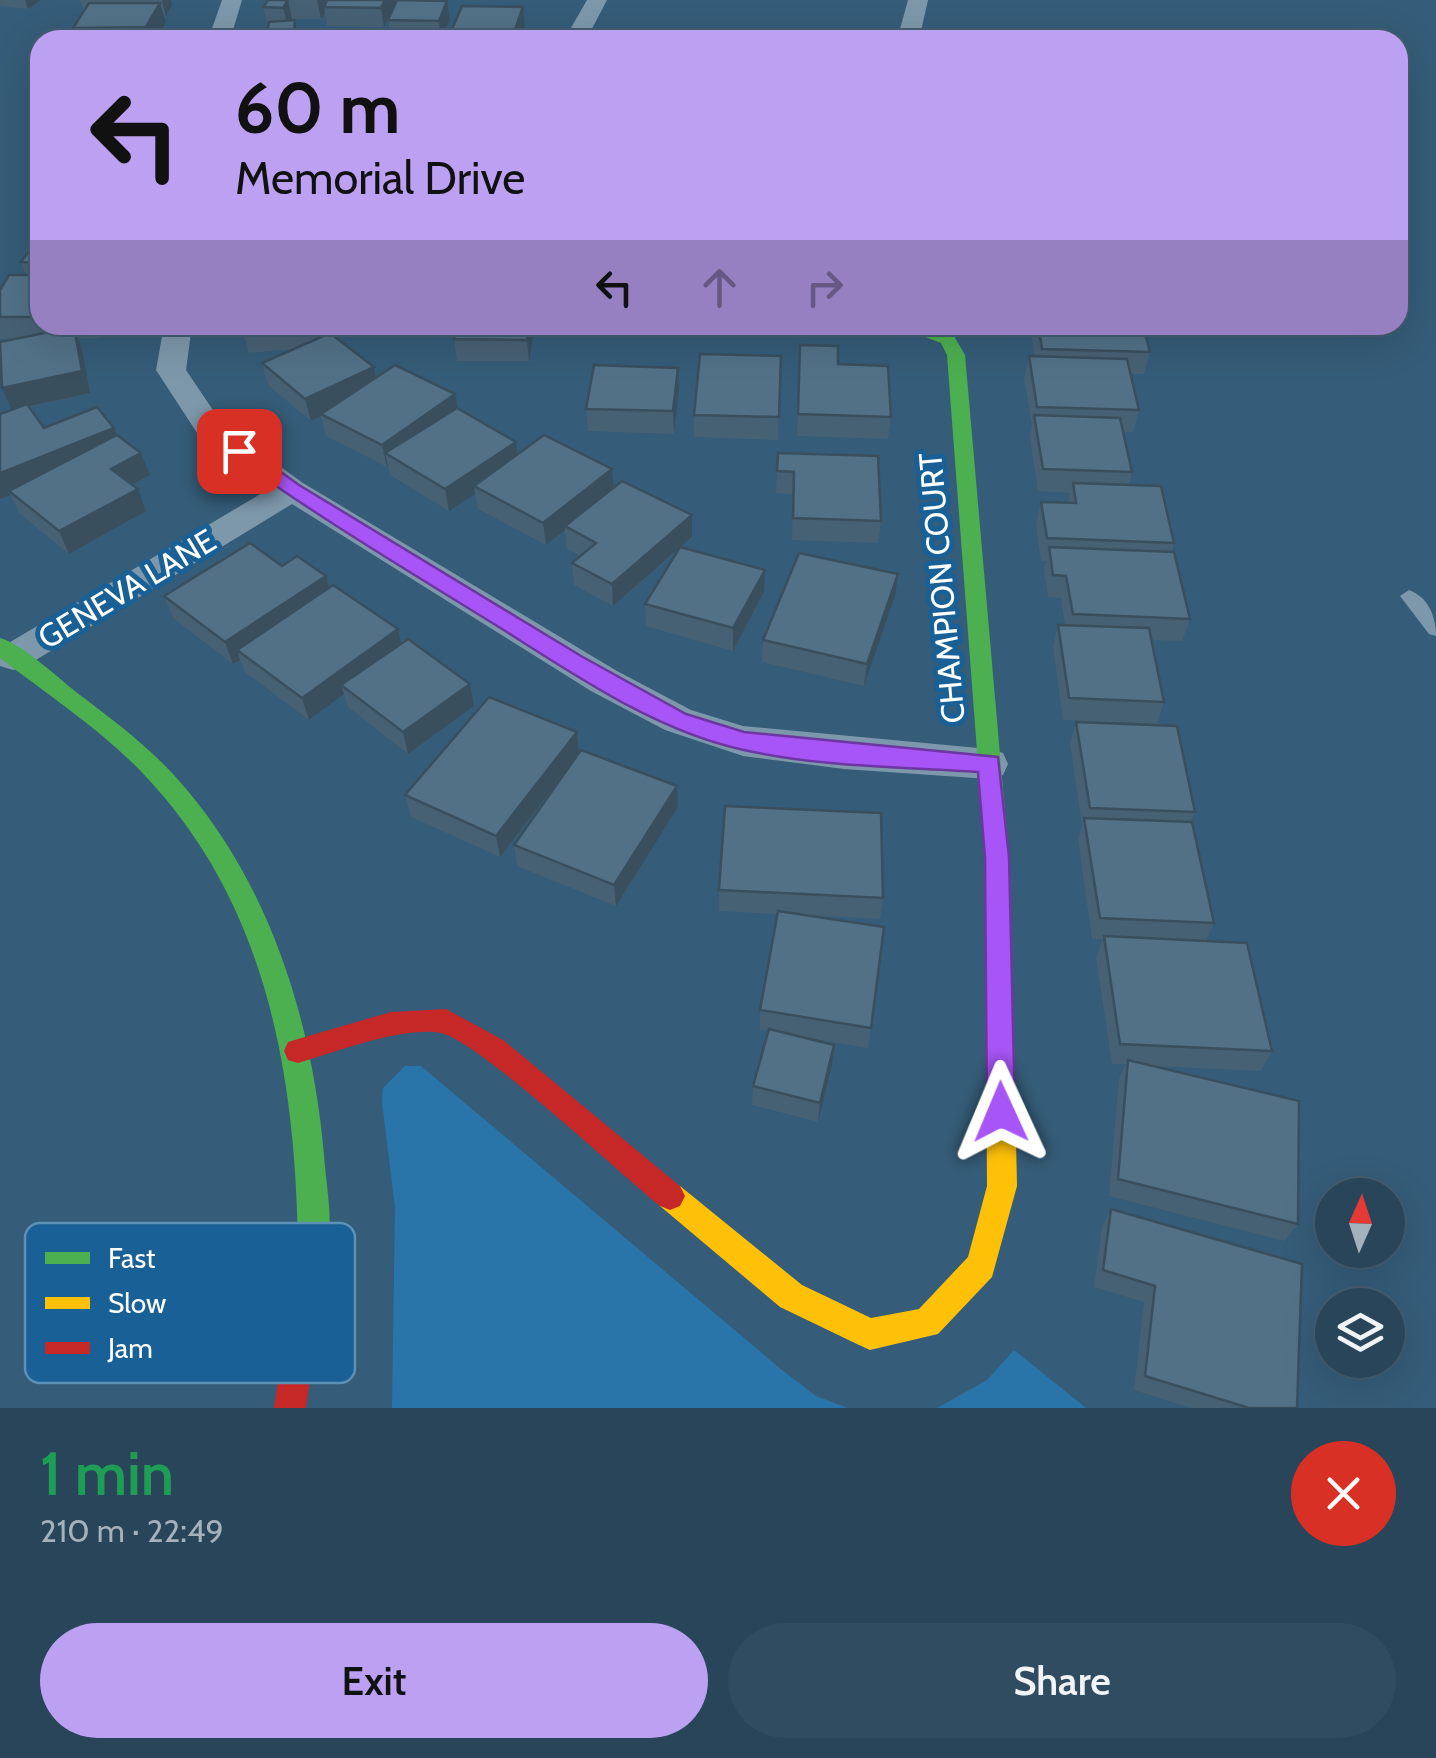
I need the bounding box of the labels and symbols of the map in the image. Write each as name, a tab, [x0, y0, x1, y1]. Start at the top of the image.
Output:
pin	[197, 409, 282, 494]
street label: CHAMPION COURT	[910, 451, 973, 725]
street label: GENEVA LANE	[31, 520, 223, 657]
position arrow	[949, 1060, 1053, 1164]
north arrow	[1315, 1178, 1405, 1268]
legend	[25, 1223, 355, 1383]
text: Fast	[108, 1241, 156, 1275]
text: Slow	[108, 1286, 166, 1320]
text: Jam	[107, 1331, 153, 1365]

